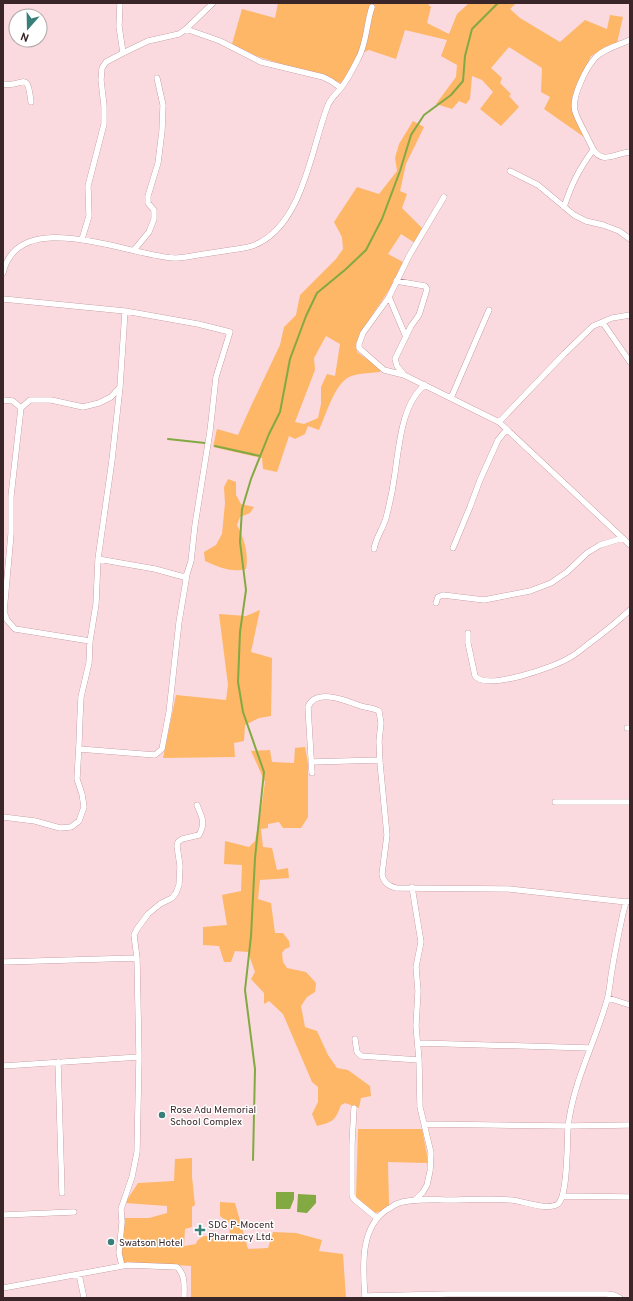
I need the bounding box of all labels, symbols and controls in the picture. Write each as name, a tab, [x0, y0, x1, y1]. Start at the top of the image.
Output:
north arrow	[8, 8, 48, 48]
text: N	[19, 29, 31, 44]
place label: Rose Adu Memorial School Complex	[170, 1104, 256, 1129]
marker: Rose Adu Memorial School Complex	[157, 1110, 167, 1120]
place label: SDG P-Mocent Pharmacy Ltd.	[208, 1219, 274, 1244]
marker: SDG P-Mocent Pharmacy Ltd.	[195, 1225, 205, 1235]
marker: Swatson Hotel	[106, 1237, 116, 1247]
place label: Swatson Hotel	[119, 1237, 183, 1250]

